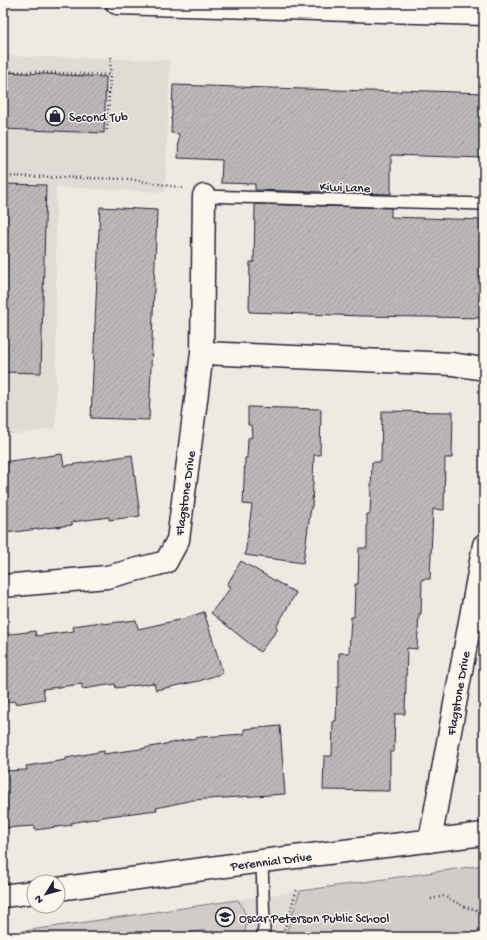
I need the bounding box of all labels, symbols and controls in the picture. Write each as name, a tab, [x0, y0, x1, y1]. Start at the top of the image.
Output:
shop icon: Second Tub	[44, 105, 66, 127]
place label: Second Tub	[69, 111, 128, 126]
street label: Kiwi Lane	[319, 180, 371, 197]
street label: Flagstone Drive	[173, 450, 200, 538]
street label: Flagstone Drive	[444, 650, 474, 738]
street label: Perennial Drive	[229, 850, 313, 875]
north arrow	[26, 874, 66, 914]
text: N	[33, 892, 47, 905]
school or university icon: Oscar Peterson Public School	[214, 906, 236, 928]
place label: Oscar Peterson Public School	[239, 912, 389, 927]

